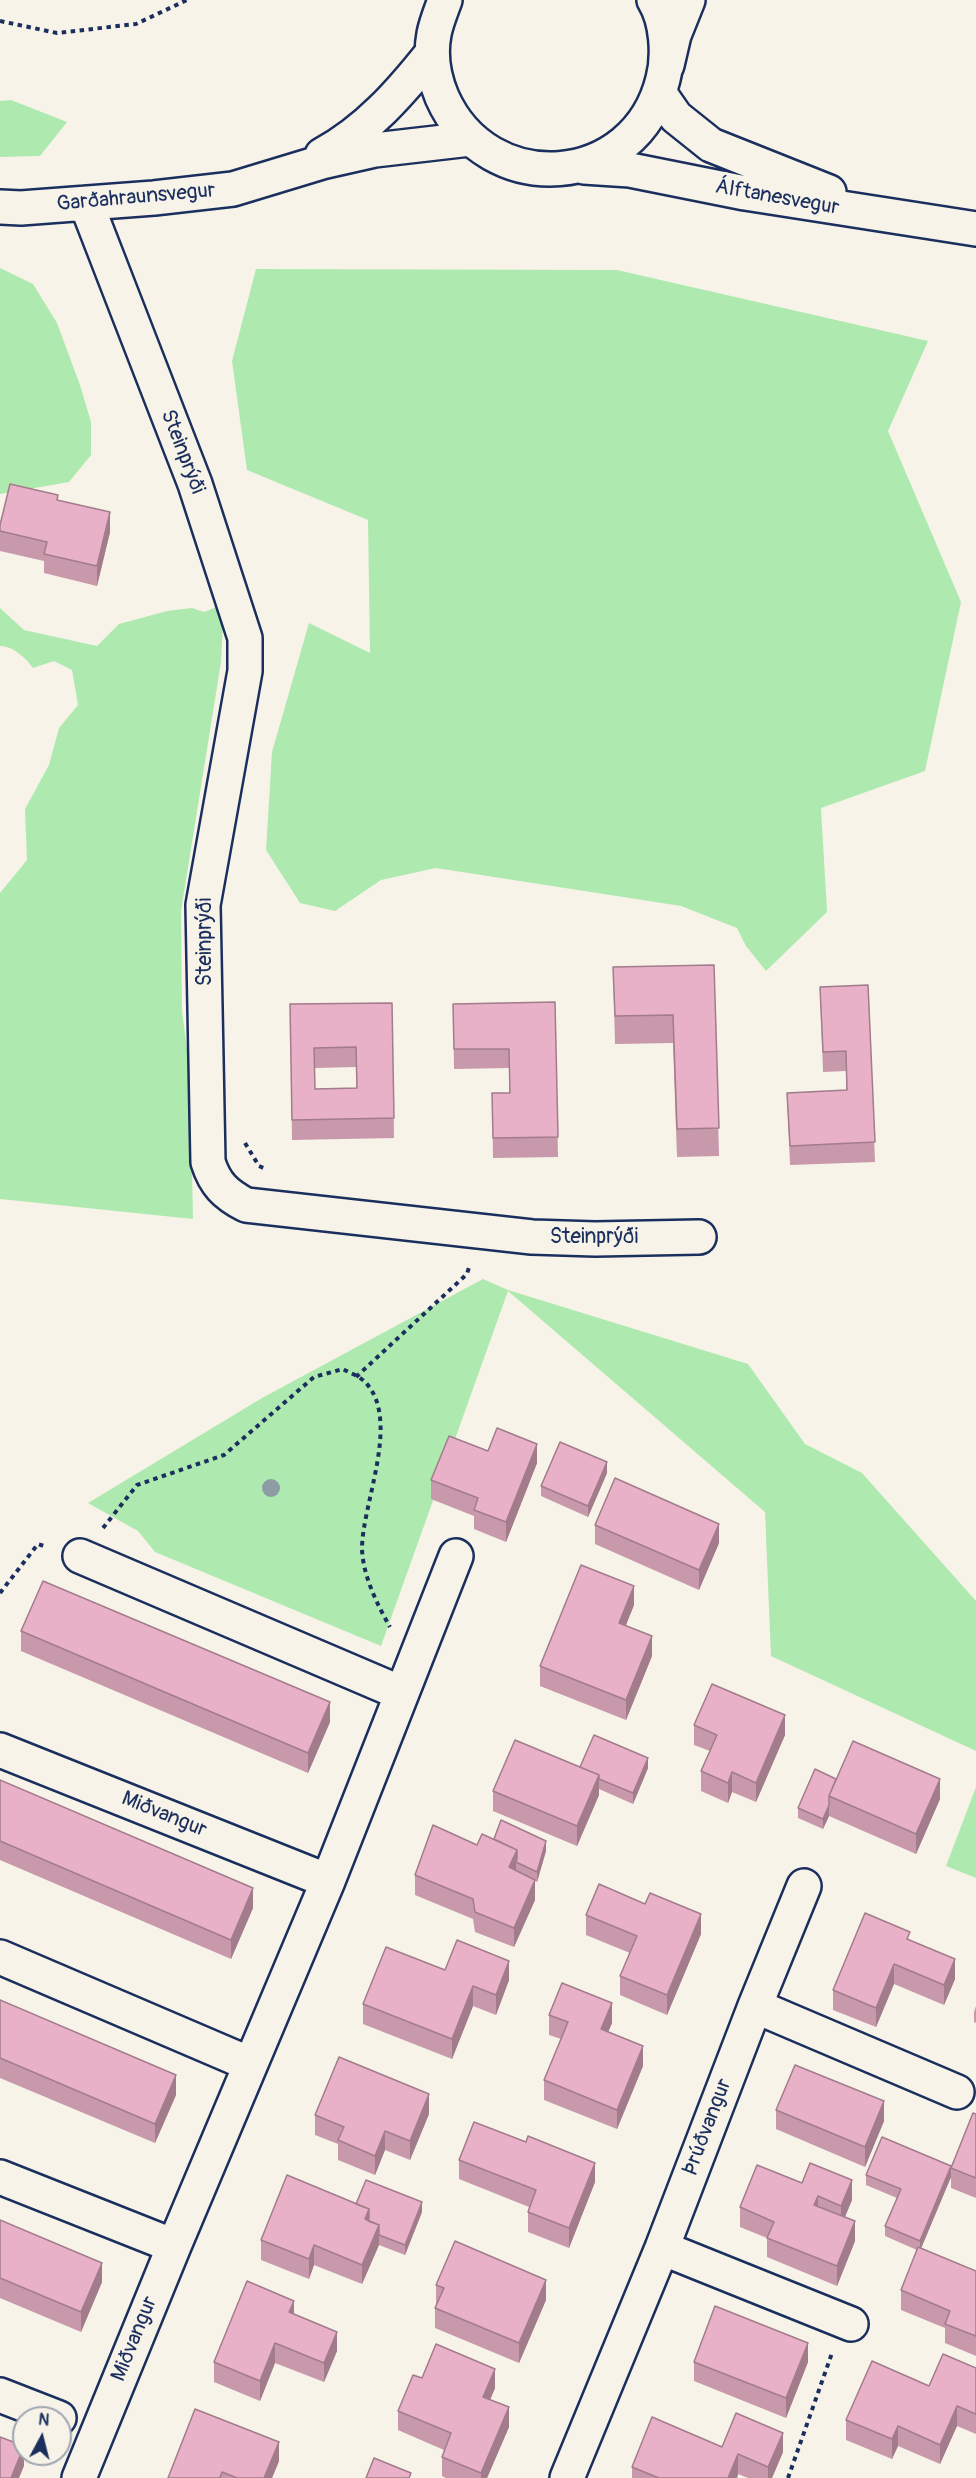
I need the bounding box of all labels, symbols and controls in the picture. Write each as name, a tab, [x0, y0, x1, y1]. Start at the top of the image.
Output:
street label: Álftanesvegur	[713, 175, 841, 221]
street label: Garðahraunsvegur	[56, 179, 216, 217]
street label: Steinprýði	[154, 406, 210, 498]
street label: Steinprýði	[193, 898, 219, 986]
street label: Steinprýði	[550, 1225, 638, 1251]
street label: Miðvangur	[118, 1787, 210, 1843]
street label: Þrúðvangur	[678, 2075, 738, 2179]
street label: Miðvangur	[107, 2293, 163, 2385]
north arrow	[12, 2406, 72, 2466]
text: N	[37, 2410, 51, 2431]

